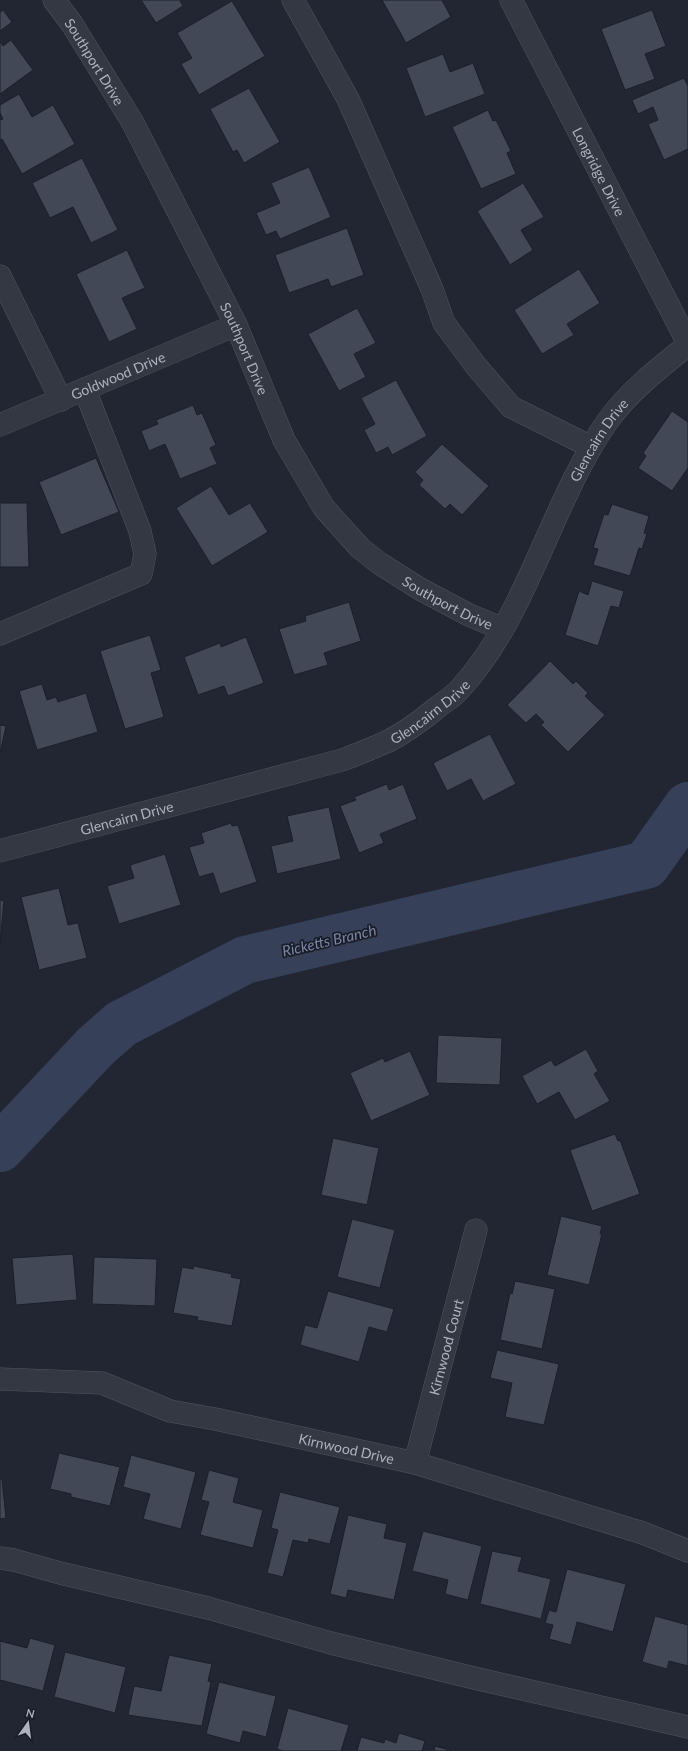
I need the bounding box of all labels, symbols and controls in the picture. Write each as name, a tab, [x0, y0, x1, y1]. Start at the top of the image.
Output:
street label: Southport Drive	[62, 14, 128, 108]
street label: Longridge Drive	[570, 124, 629, 219]
street label: Southport Drive	[217, 299, 273, 397]
street label: Goldwood Drive	[68, 348, 168, 403]
street label: Glencairn Drive	[566, 394, 631, 484]
street label: Southport Drive	[400, 572, 495, 632]
street label: Glencairn Drive	[387, 676, 473, 747]
street label: Glencairn Drive	[78, 797, 175, 838]
water label: Ricketts Branch	[280, 920, 378, 960]
street label: Kirnwood Court	[425, 1297, 466, 1397]
street label: Kirnwood Drive	[297, 1429, 396, 1467]
north arrow	[8, 1703, 48, 1743]
text: N	[25, 1705, 36, 1720]

